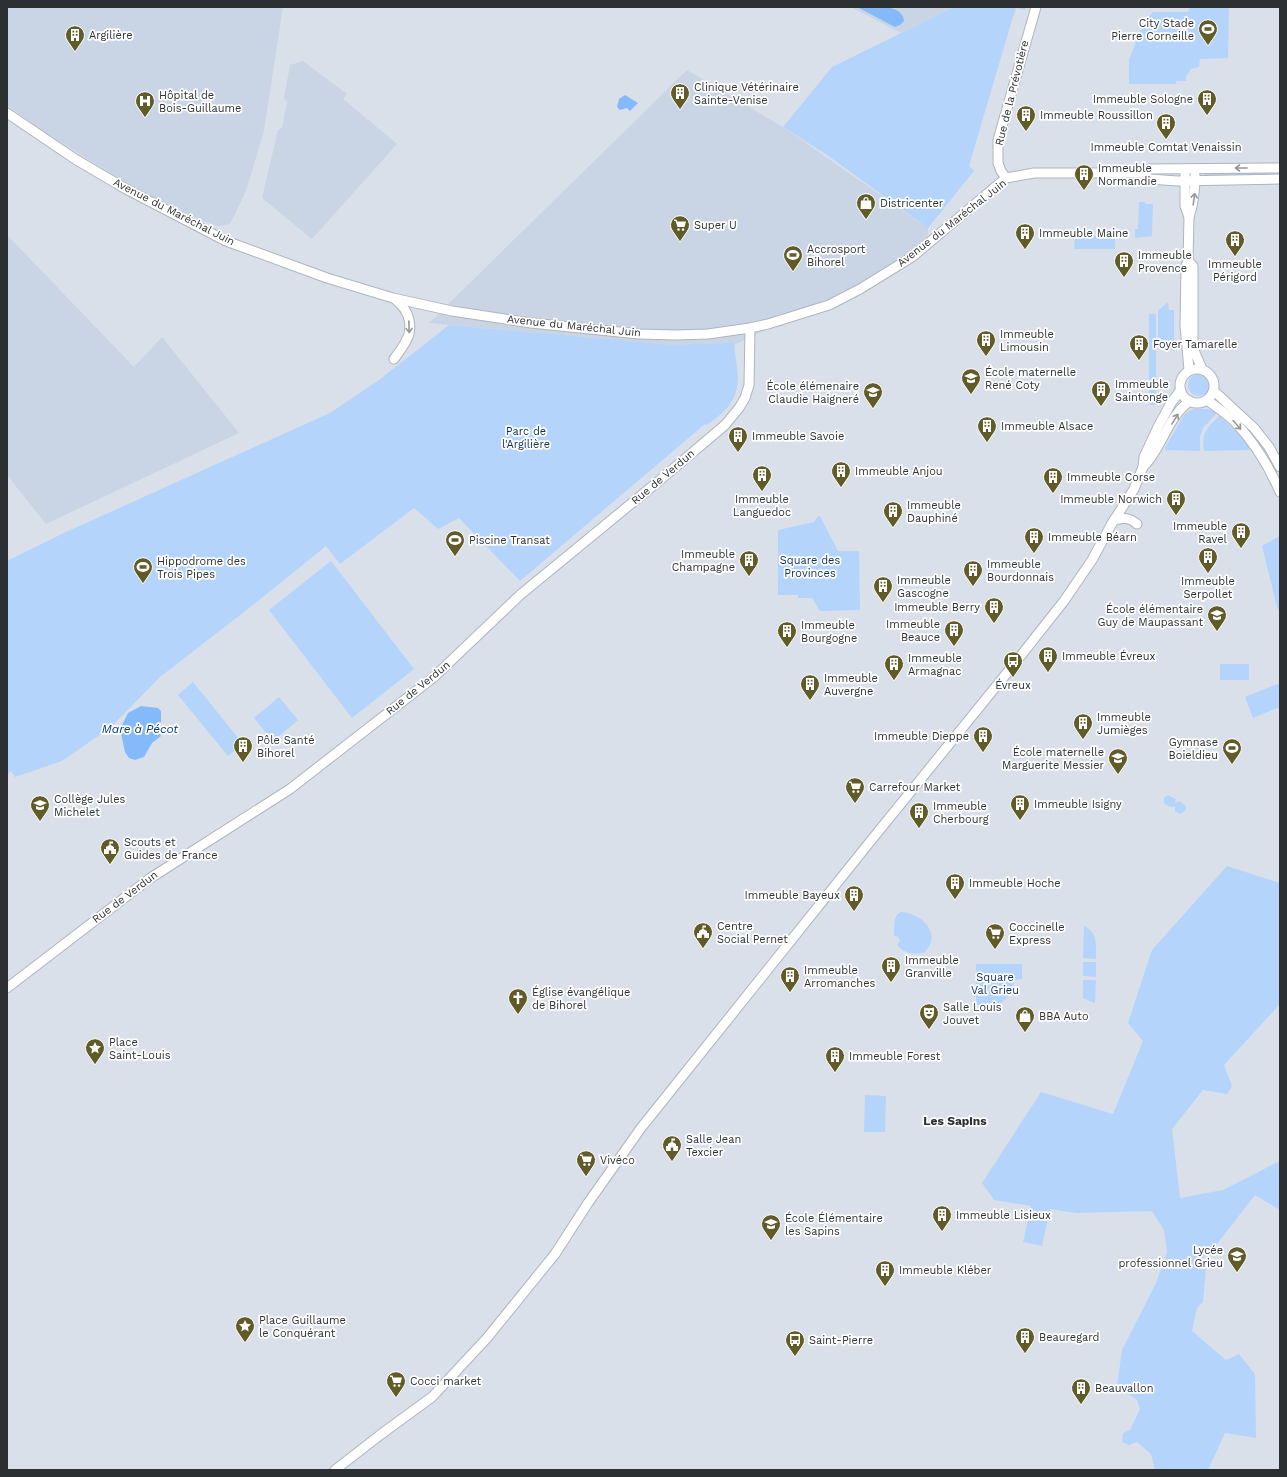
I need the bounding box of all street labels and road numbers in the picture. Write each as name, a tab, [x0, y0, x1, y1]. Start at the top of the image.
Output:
street label: Rue de la Prévotière	[993, 39, 1031, 147]
street label: Avenue du Maréchal Juin	[111, 176, 237, 248]
street label: Avenue du Maréchal Juin	[895, 176, 1009, 270]
street label: Avenue du Maréchal Juin	[506, 312, 642, 340]
street label: Rue de Verdun	[629, 447, 697, 507]
street label: Rue de Verdun	[383, 658, 453, 718]
street label: Rue de Verdun	[90, 868, 160, 926]

